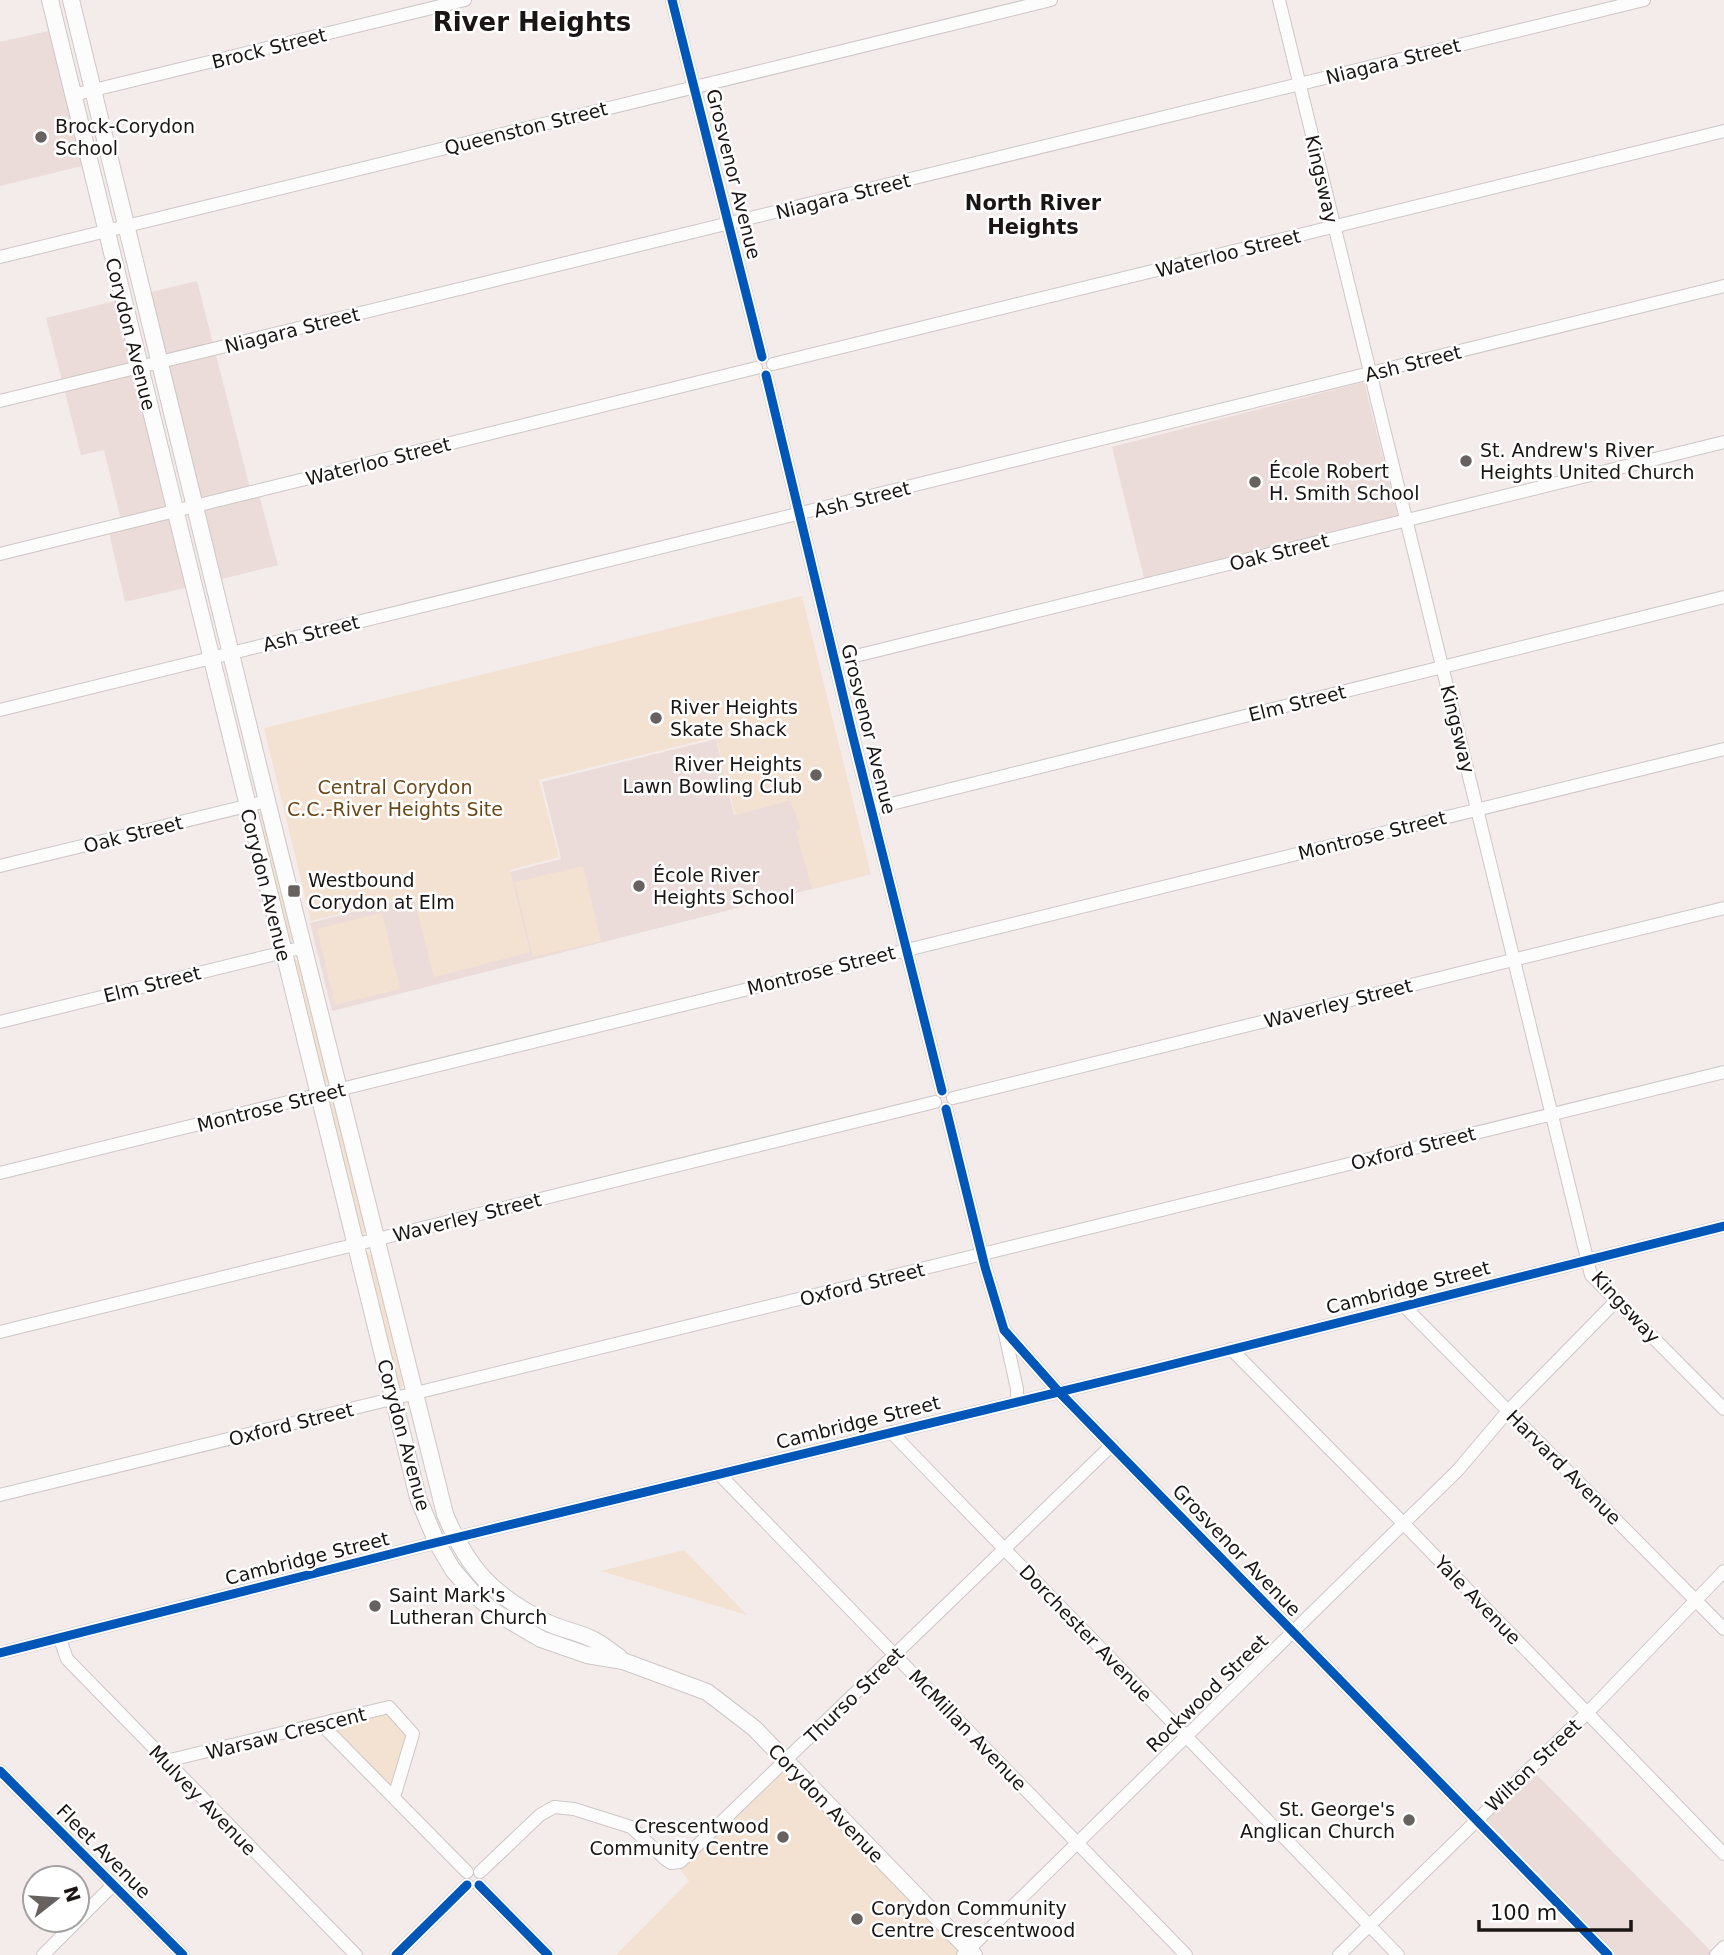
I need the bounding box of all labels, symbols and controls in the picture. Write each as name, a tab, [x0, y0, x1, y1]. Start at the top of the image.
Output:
district label: River Heights	[433, 7, 631, 37]
street label: Brock Street	[209, 23, 329, 73]
street label: Niagara Street	[1323, 34, 1463, 88]
street label: Grosvenor Avenue	[702, 87, 766, 261]
street label: Queenston Street	[442, 97, 610, 159]
place label: Brock-Corydon School	[55, 115, 195, 159]
marker: Brock-Corydon School	[33, 129, 49, 145]
street label: Kingsway	[1301, 133, 1343, 225]
street label: Niagara Street	[773, 169, 913, 223]
district label: North River Heights	[965, 191, 1102, 239]
street label: Waterloo Street	[1153, 224, 1303, 282]
street label: Corydon Avenue	[101, 256, 161, 412]
street label: Niagara Street	[222, 303, 362, 357]
street label: Ash Street	[1362, 340, 1464, 386]
street label: Waterloo Street	[303, 432, 453, 490]
place label: St. Andrew's River Heights United Church	[1480, 439, 1694, 483]
marker: St. Andrew's River Heights United Church	[1458, 453, 1474, 469]
place label: École Robert H. Smith School	[1269, 460, 1420, 504]
marker: École Robert H. Smith School	[1247, 474, 1263, 490]
street label: Ash Street	[811, 476, 913, 522]
street label: Oak Street	[1227, 529, 1331, 575]
street label: Ash Street	[260, 610, 362, 656]
street label: Grosvenor Avenue	[837, 642, 901, 816]
street label: Elm Street	[1246, 680, 1348, 726]
street label: Kingsway	[1436, 683, 1480, 775]
place label: River Heights Skate Shack	[670, 696, 798, 740]
marker: River Heights Skate Shack	[648, 710, 664, 726]
place label: River Heights Lawn Bowling Club	[623, 753, 802, 797]
marker: River Heights Lawn Bowling Club	[808, 767, 824, 783]
park label: Central Corydon C.C.-River Heights Site	[287, 776, 503, 820]
street label: Montrose Street	[1296, 806, 1448, 864]
street label: Corydon Avenue	[236, 807, 296, 963]
street label: Oak Street	[81, 811, 185, 857]
place label: École River Heights School	[653, 864, 795, 908]
place label: Westbound Corydon at Elm	[308, 869, 455, 913]
marker: École River Heights School	[631, 878, 647, 894]
marker: Westbound Corydon at Elm	[286, 883, 302, 899]
street label: Montrose Street	[745, 941, 897, 999]
street label: Elm Street	[101, 961, 203, 1007]
street label: Waverley Street	[1262, 974, 1414, 1032]
street label: Montrose Street	[195, 1078, 347, 1136]
street label: Oxford Street	[1348, 1122, 1478, 1174]
street label: Waverley Street	[391, 1188, 543, 1246]
street label: Cambridge Street	[1324, 1256, 1492, 1318]
street label: Oxford Street	[797, 1258, 927, 1310]
street label: Kingsway	[1587, 1267, 1665, 1347]
street label: Corydon Avenue	[373, 1357, 435, 1513]
street label: Cambridge Street	[774, 1391, 942, 1453]
street label: Oxford Street	[226, 1398, 356, 1450]
street label: Harvard Avenue	[1502, 1405, 1626, 1529]
street label: Grosvenor Avenue	[1168, 1480, 1306, 1620]
street label: Cambridge Street	[223, 1527, 391, 1589]
street label: Yale Avenue	[1430, 1551, 1526, 1649]
street label: Dorchester Avenue	[1015, 1560, 1157, 1706]
place label: Saint Mark's Lutheran Church	[389, 1584, 547, 1628]
marker: Saint Mark's Lutheran Church	[367, 1598, 383, 1614]
street label: Rockwood Street	[1142, 1629, 1272, 1757]
street label: Thurso Street	[799, 1642, 908, 1748]
street label: McMillan Avenue	[905, 1665, 1031, 1795]
street label: Warsaw Crescent	[204, 1702, 368, 1764]
street label: Wilton Street	[1481, 1714, 1585, 1816]
street label: Corydon Avenue	[764, 1739, 888, 1867]
street label: Mulvey Avenue	[145, 1740, 261, 1860]
place label: St. George's Anglican Church	[1240, 1798, 1395, 1842]
street label: Fleet Avenue	[52, 1799, 156, 1903]
marker: St. George's Anglican Church	[1401, 1812, 1417, 1828]
place label: Crescentwood Community Centre	[589, 1815, 769, 1859]
marker: Crescentwood Community Centre	[775, 1829, 791, 1845]
north arrow	[21, 1864, 91, 1934]
text: N	[59, 1883, 85, 1905]
scale bar	[1479, 1888, 1631, 1932]
place label: Corydon Community Centre Crescentwood	[871, 1897, 1075, 1941]
text: 100 m	[1490, 1901, 1557, 1925]
marker: Corydon Community Centre Crescentwood	[849, 1911, 865, 1927]

